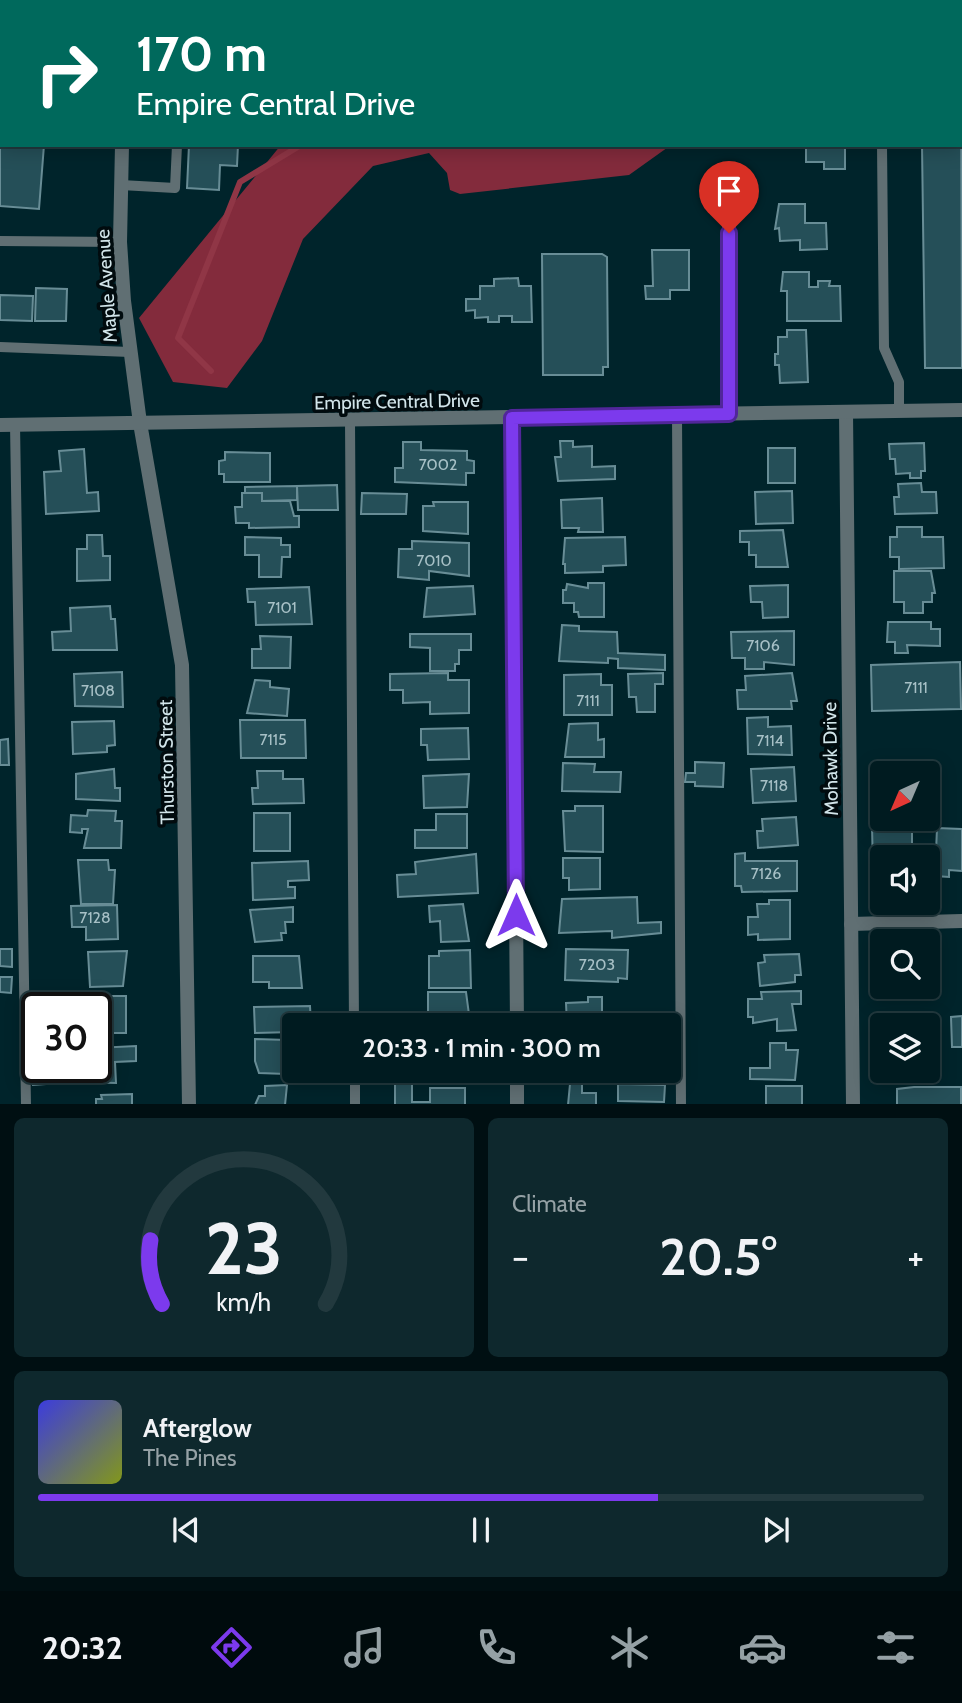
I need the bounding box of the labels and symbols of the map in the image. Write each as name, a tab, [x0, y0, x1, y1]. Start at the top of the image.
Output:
pin	[699, 161, 759, 233]
street label: Maple Avenue	[91, 228, 122, 343]
street label: Empire Central Drive	[314, 389, 480, 414]
house number: 7002	[419, 455, 457, 474]
house number: 7010	[416, 551, 452, 570]
house number: 7101	[267, 598, 297, 617]
house number: 7106	[746, 636, 780, 655]
house number: 7111	[904, 678, 928, 697]
house number: 7108	[81, 681, 115, 700]
house number: 7111	[576, 691, 600, 710]
street label: Thurston Street	[154, 699, 179, 825]
street label: Mohawk Drive	[818, 702, 843, 816]
house number: 7115	[259, 730, 287, 749]
house number: 7114	[756, 731, 784, 750]
north arrow	[870, 761, 940, 831]
house number: 7118	[760, 776, 788, 795]
house number: 7126	[751, 864, 781, 883]
position arrow	[479, 878, 553, 952]
house number: 7128	[79, 908, 111, 927]
house number: 7203	[579, 955, 615, 974]
speed limit sign: 30	[21, 992, 112, 1083]

